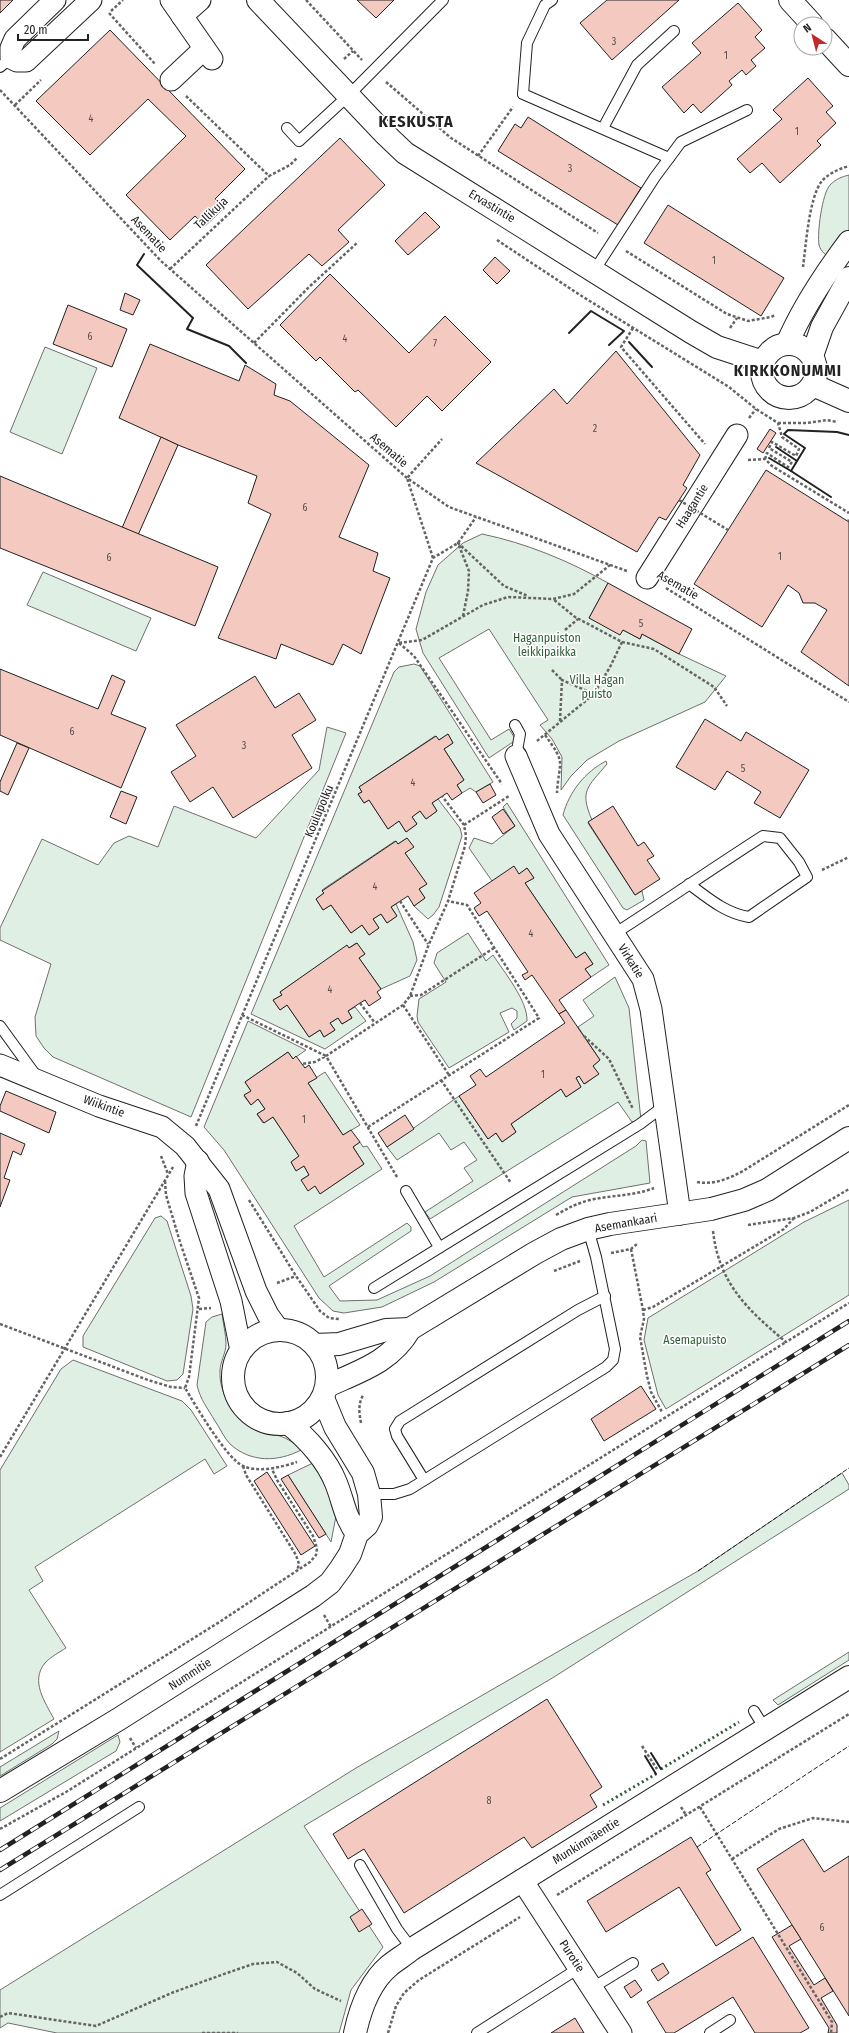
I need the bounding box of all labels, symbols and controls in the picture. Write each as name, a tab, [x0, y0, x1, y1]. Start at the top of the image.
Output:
scale bar	[18, 16, 88, 42]
north arrow	[793, 16, 833, 56]
text: N	[801, 21, 814, 36]
text: 20 m	[24, 23, 48, 37]
house number: 3	[612, 36, 617, 48]
house number: 1	[724, 50, 728, 62]
district label: KESKUSTA	[378, 112, 454, 131]
house number: 4	[89, 113, 94, 125]
house number: 1	[795, 126, 799, 138]
house number: 3	[568, 163, 573, 175]
street label: Ervastintie	[466, 187, 518, 225]
street label: Tallikuja	[191, 194, 231, 232]
street label: Asematie	[128, 213, 170, 255]
house number: 1	[712, 255, 716, 267]
house number: 6	[88, 331, 93, 343]
house number: 4	[343, 333, 348, 345]
house number: 7	[433, 338, 437, 350]
district label: KIRKKONUMMI	[734, 361, 842, 380]
house number: 2	[593, 423, 598, 435]
street label: Asematie	[367, 430, 411, 470]
street label: Haagantie	[673, 481, 711, 531]
house number: 6	[303, 502, 308, 514]
house number: 1	[778, 551, 782, 563]
house number: 6	[107, 552, 112, 564]
street label: Asematie	[655, 568, 701, 602]
house number: 5	[639, 618, 644, 630]
park label: Haganpuiston leikkipaikka	[513, 631, 581, 659]
park label: Villa Hagan puisto	[570, 673, 624, 701]
house number: 6	[70, 726, 75, 738]
house number: 3	[242, 740, 247, 752]
house number: 5	[741, 763, 746, 775]
house number: 4	[411, 777, 416, 789]
street label: Koulupolku	[302, 783, 336, 839]
house number: 4	[373, 881, 378, 893]
house number: 4	[529, 928, 534, 940]
street label: Virkatie	[615, 941, 647, 981]
house number: 4	[328, 984, 333, 996]
house number: 1	[541, 1069, 545, 1081]
street label: Wiikintie	[81, 1092, 127, 1120]
house number: 1	[302, 1114, 306, 1126]
street label: Asemankaari	[594, 1211, 658, 1235]
park label: Asemapuisto	[663, 1333, 727, 1347]
street label: Nummitie	[166, 1655, 214, 1693]
house number: 8	[487, 1795, 492, 1807]
street label: Munkinmäentie	[550, 1815, 622, 1867]
house number: 6	[820, 1922, 825, 1934]
street label: Purotie	[557, 1937, 588, 1975]

